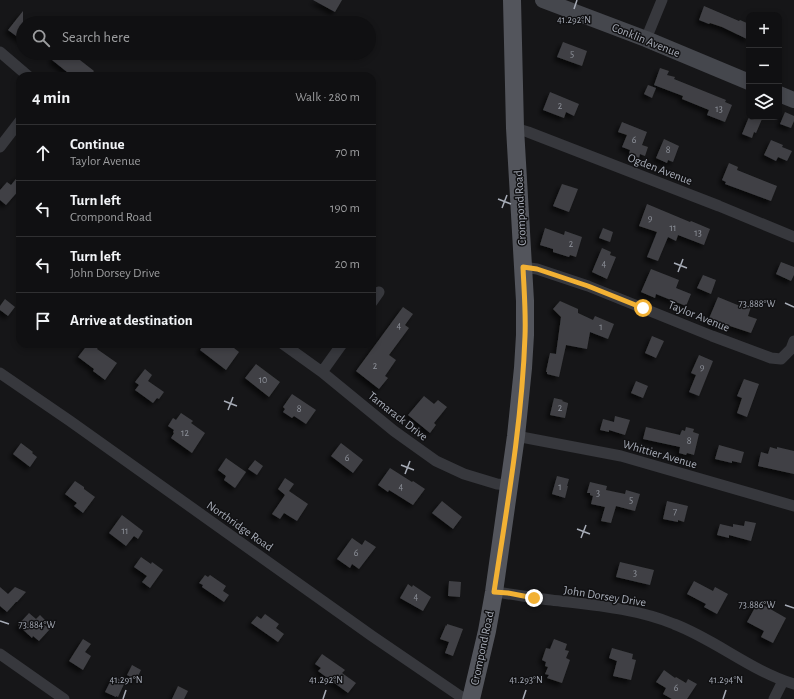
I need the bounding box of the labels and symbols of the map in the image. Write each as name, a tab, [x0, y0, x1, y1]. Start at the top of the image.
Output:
text: 41.292°N	[557, 15, 591, 25]
street label: Conklin Avenue	[610, 21, 682, 59]
house number: 5	[570, 49, 574, 59]
house number: 2	[558, 101, 563, 111]
house number: 13	[715, 104, 723, 114]
house number: 6	[632, 135, 637, 145]
house number: 8	[666, 145, 671, 155]
street label: Ogden Avenue	[626, 151, 694, 187]
street label: Crompond Road	[512, 170, 528, 246]
house number: 9	[648, 213, 653, 223]
house number: 11	[670, 223, 676, 233]
house number: 13	[694, 228, 702, 238]
house number: 2	[569, 239, 574, 249]
house number: 4	[602, 259, 607, 269]
street label: Taylor Avenue	[666, 298, 731, 335]
route start	[634, 299, 652, 317]
text: 73.888°W	[739, 299, 775, 309]
house number: 4	[397, 321, 402, 331]
house number: 1	[599, 322, 603, 332]
house number: 2	[373, 361, 378, 371]
house number: 9	[700, 362, 705, 372]
house number: 10	[259, 375, 267, 385]
street label: Tamarack Drive	[366, 389, 430, 443]
house number: 2	[558, 403, 563, 413]
house number: 8	[297, 404, 302, 414]
house number: 12	[181, 428, 189, 438]
house number: 8	[687, 436, 692, 446]
street label: Whittier Avenue	[621, 438, 699, 470]
house number: 6	[345, 453, 350, 463]
house number: 4	[399, 482, 404, 492]
house number: 1	[558, 482, 562, 492]
house number: 3	[596, 488, 600, 498]
house number: 5	[629, 495, 633, 505]
street label: Northridge Road	[205, 499, 275, 553]
house number: 7	[673, 507, 677, 517]
house number: 11	[122, 526, 128, 536]
house number: 6	[354, 548, 359, 558]
house number: 3	[633, 568, 637, 578]
street label: John Dorsey Drive	[563, 584, 647, 609]
route end	[525, 589, 543, 607]
house number: 4	[414, 592, 419, 602]
text: 73.886°W	[739, 600, 775, 610]
street label: Crompond Road	[468, 610, 496, 686]
text: 73.884°W	[19, 620, 56, 630]
text: 41.291°N	[110, 675, 143, 685]
text: 41.292°N	[309, 675, 343, 685]
text: 41.293°N	[509, 675, 543, 685]
text: 41.294°N	[709, 675, 743, 685]
house number: 6	[674, 683, 679, 693]

